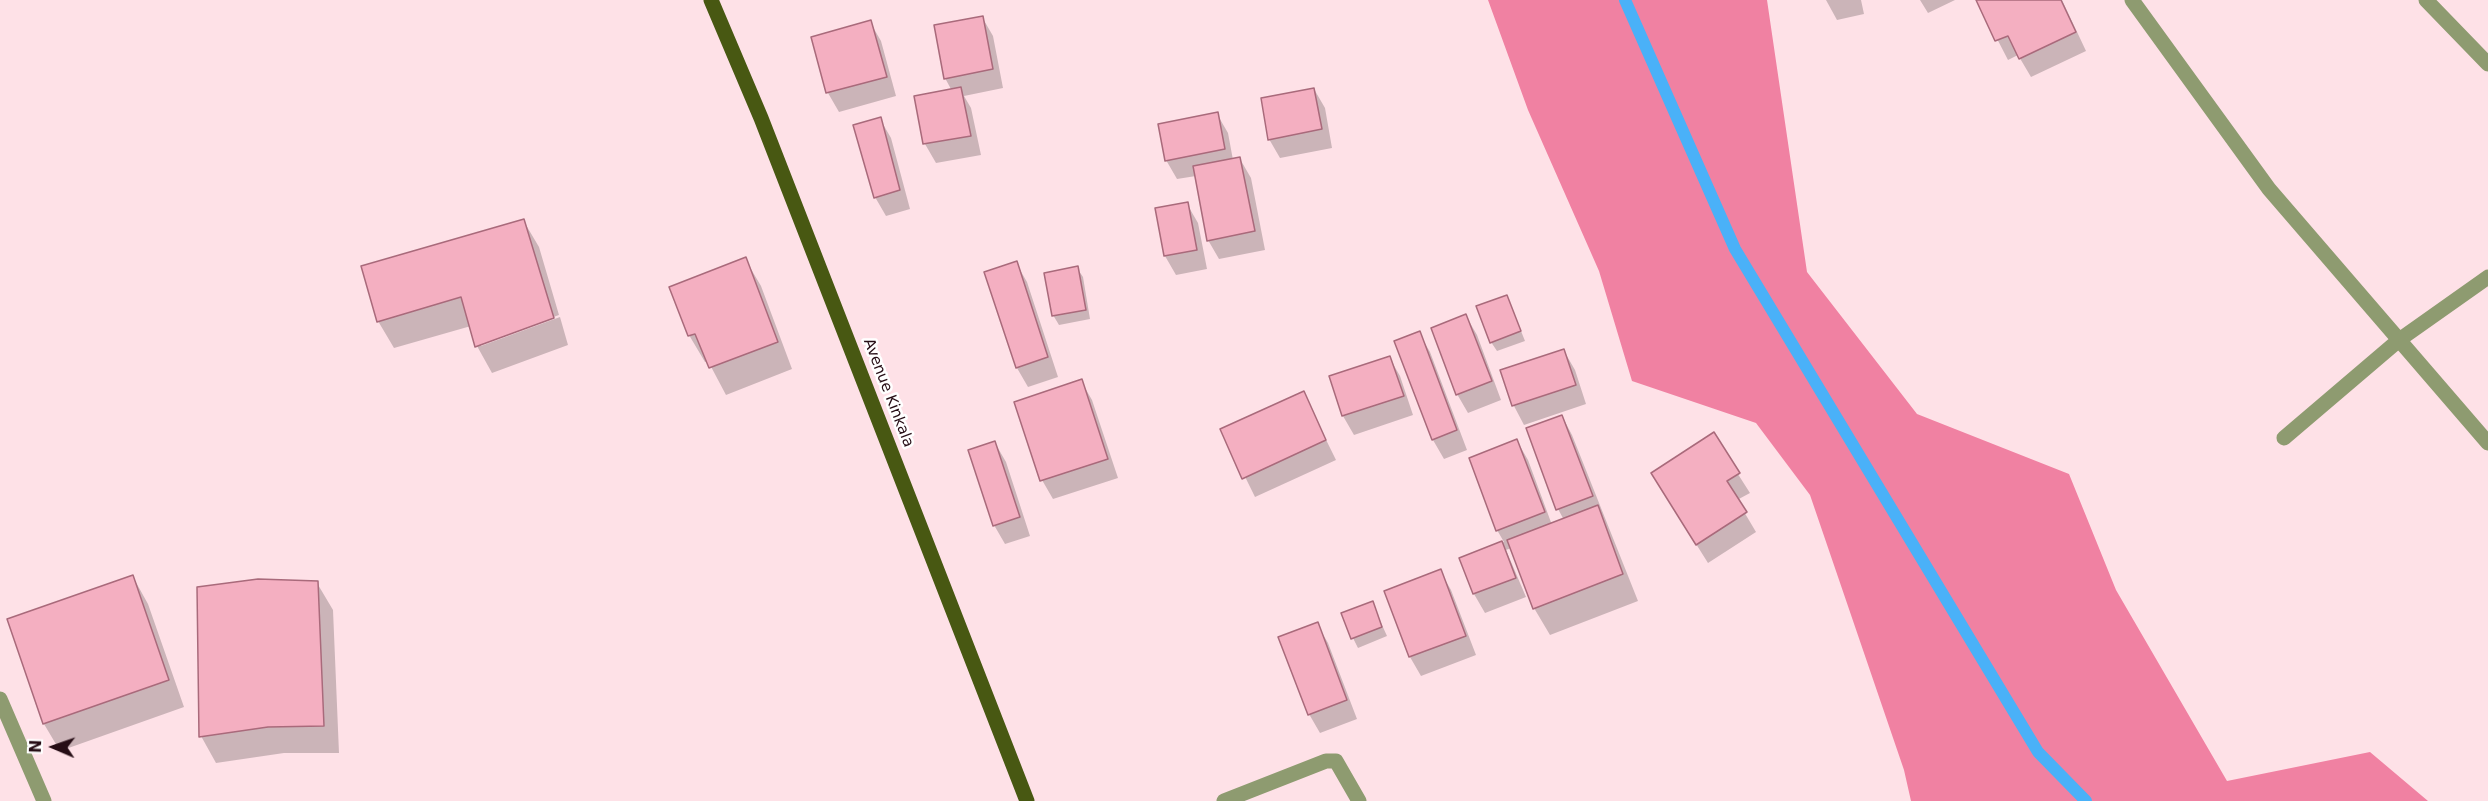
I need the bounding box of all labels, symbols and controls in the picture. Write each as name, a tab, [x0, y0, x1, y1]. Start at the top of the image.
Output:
street label: Avenue Kinkala	[859, 336, 917, 450]
north arrow	[24, 717, 84, 777]
text: N	[26, 739, 45, 753]

